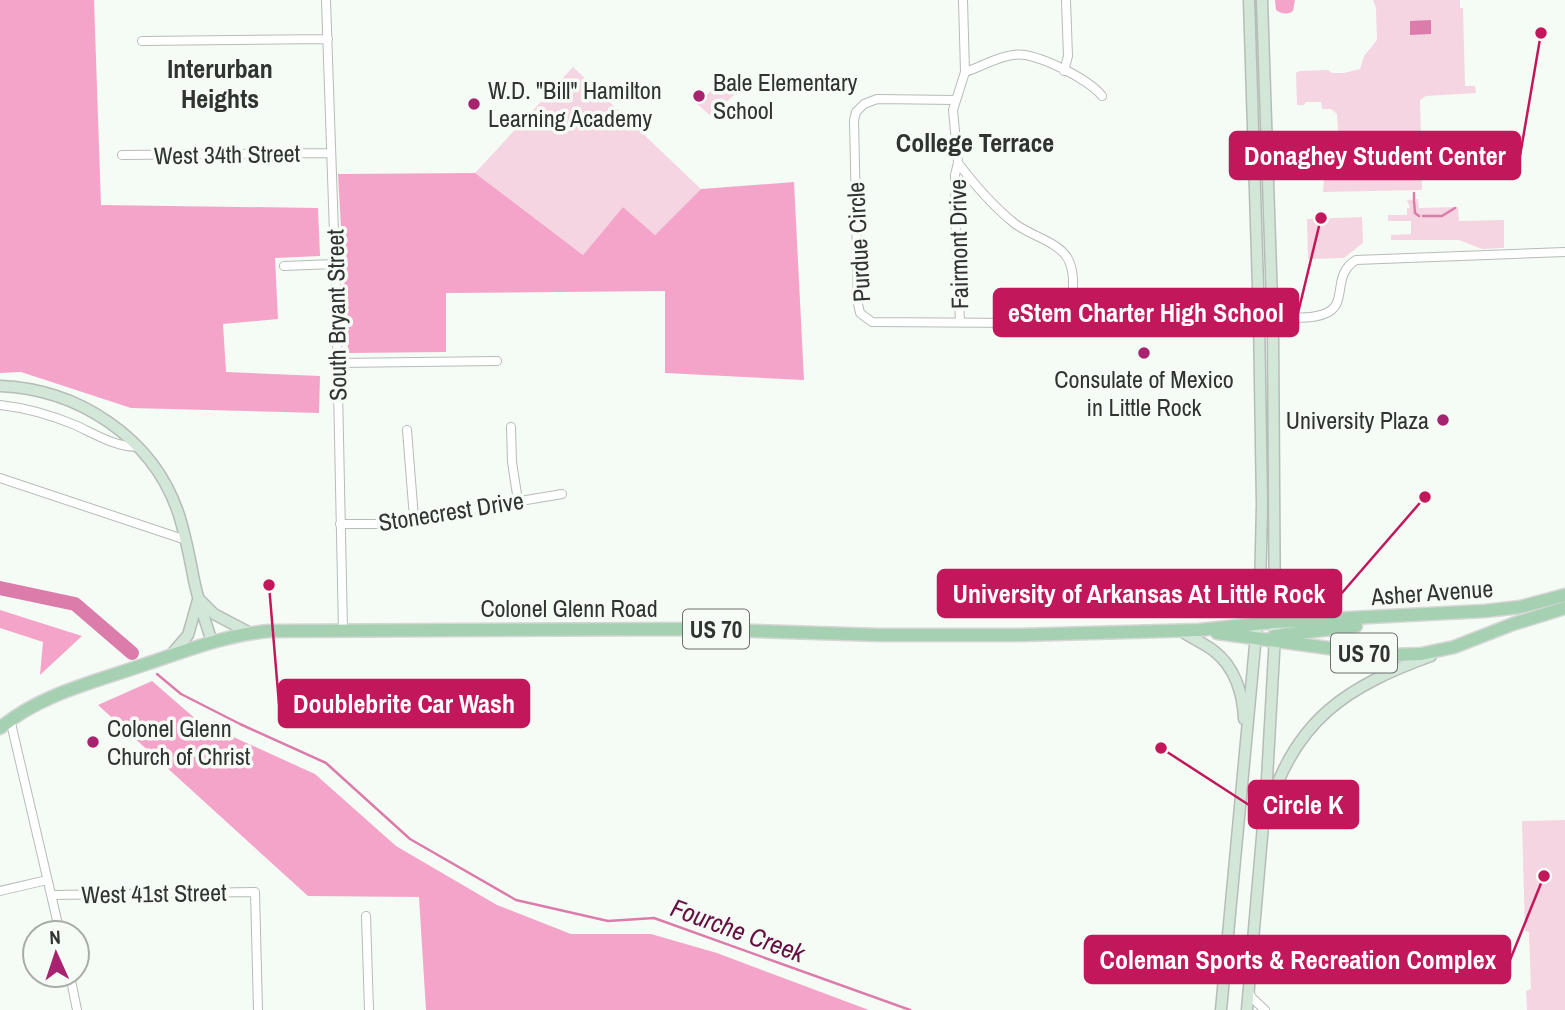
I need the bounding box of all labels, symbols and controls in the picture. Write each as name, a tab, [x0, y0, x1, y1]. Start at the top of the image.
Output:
district label: Interurban Heights	[167, 51, 273, 116]
place label: Bale Elementary School	[713, 66, 858, 126]
place label: W.D. "Bill" Hamilton Learning Academy	[488, 74, 662, 134]
marker: Bale Elementary School	[691, 88, 707, 104]
marker: W.D. "Bill" Hamilton Learning Academy	[466, 96, 482, 112]
district label: College Terrace	[896, 125, 1054, 160]
callout: Donaghey Student Center	[1230, 132, 1520, 179]
street label: West 34th Street	[154, 137, 301, 171]
text: Donaghey Student Center	[1244, 138, 1507, 173]
street label: Fairmont Drive	[941, 179, 975, 309]
street label: Purdue Circle	[839, 181, 877, 303]
street label: South Bryant Street	[318, 228, 353, 401]
callout: eStem Charter High School	[994, 289, 1298, 336]
text: eStem Charter High School	[1008, 295, 1284, 330]
marker: Consulate of Mexico in Little Rock	[1136, 345, 1152, 361]
place label: Consulate of Mexico in Little Rock	[1054, 363, 1234, 423]
place label: University Plaza	[1286, 404, 1429, 436]
marker: University Plaza	[1435, 412, 1451, 428]
street label: Stonecrest Drive	[376, 484, 526, 538]
callout: University of Arkansas At Little Rock	[938, 570, 1341, 617]
street label: Asher Avenue	[1369, 572, 1494, 612]
text: University of Arkansas At Little Rock	[953, 576, 1326, 611]
street label: Colonel Glenn Road	[480, 592, 658, 624]
road number: US 70	[683, 610, 749, 649]
road number: US 70	[1331, 634, 1397, 673]
callout: Doublebrite Car Wash	[279, 680, 529, 727]
text: Doublebrite Car Wash	[293, 686, 515, 721]
place label: Colonel Glenn Church of Christ	[107, 712, 251, 772]
marker: Colonel Glenn Church of Christ	[85, 734, 101, 750]
callout: Circle K	[1249, 781, 1358, 828]
text: Circle K	[1263, 787, 1344, 822]
street label: West 41st Street	[81, 876, 227, 910]
water label: Fourche Creek	[666, 890, 811, 971]
north arrow	[21, 919, 91, 989]
text: N	[49, 924, 61, 950]
callout: Coleman Sports & Recreation Complex	[1085, 936, 1510, 983]
text: Coleman Sports & Recreation Complex	[1100, 942, 1497, 977]

